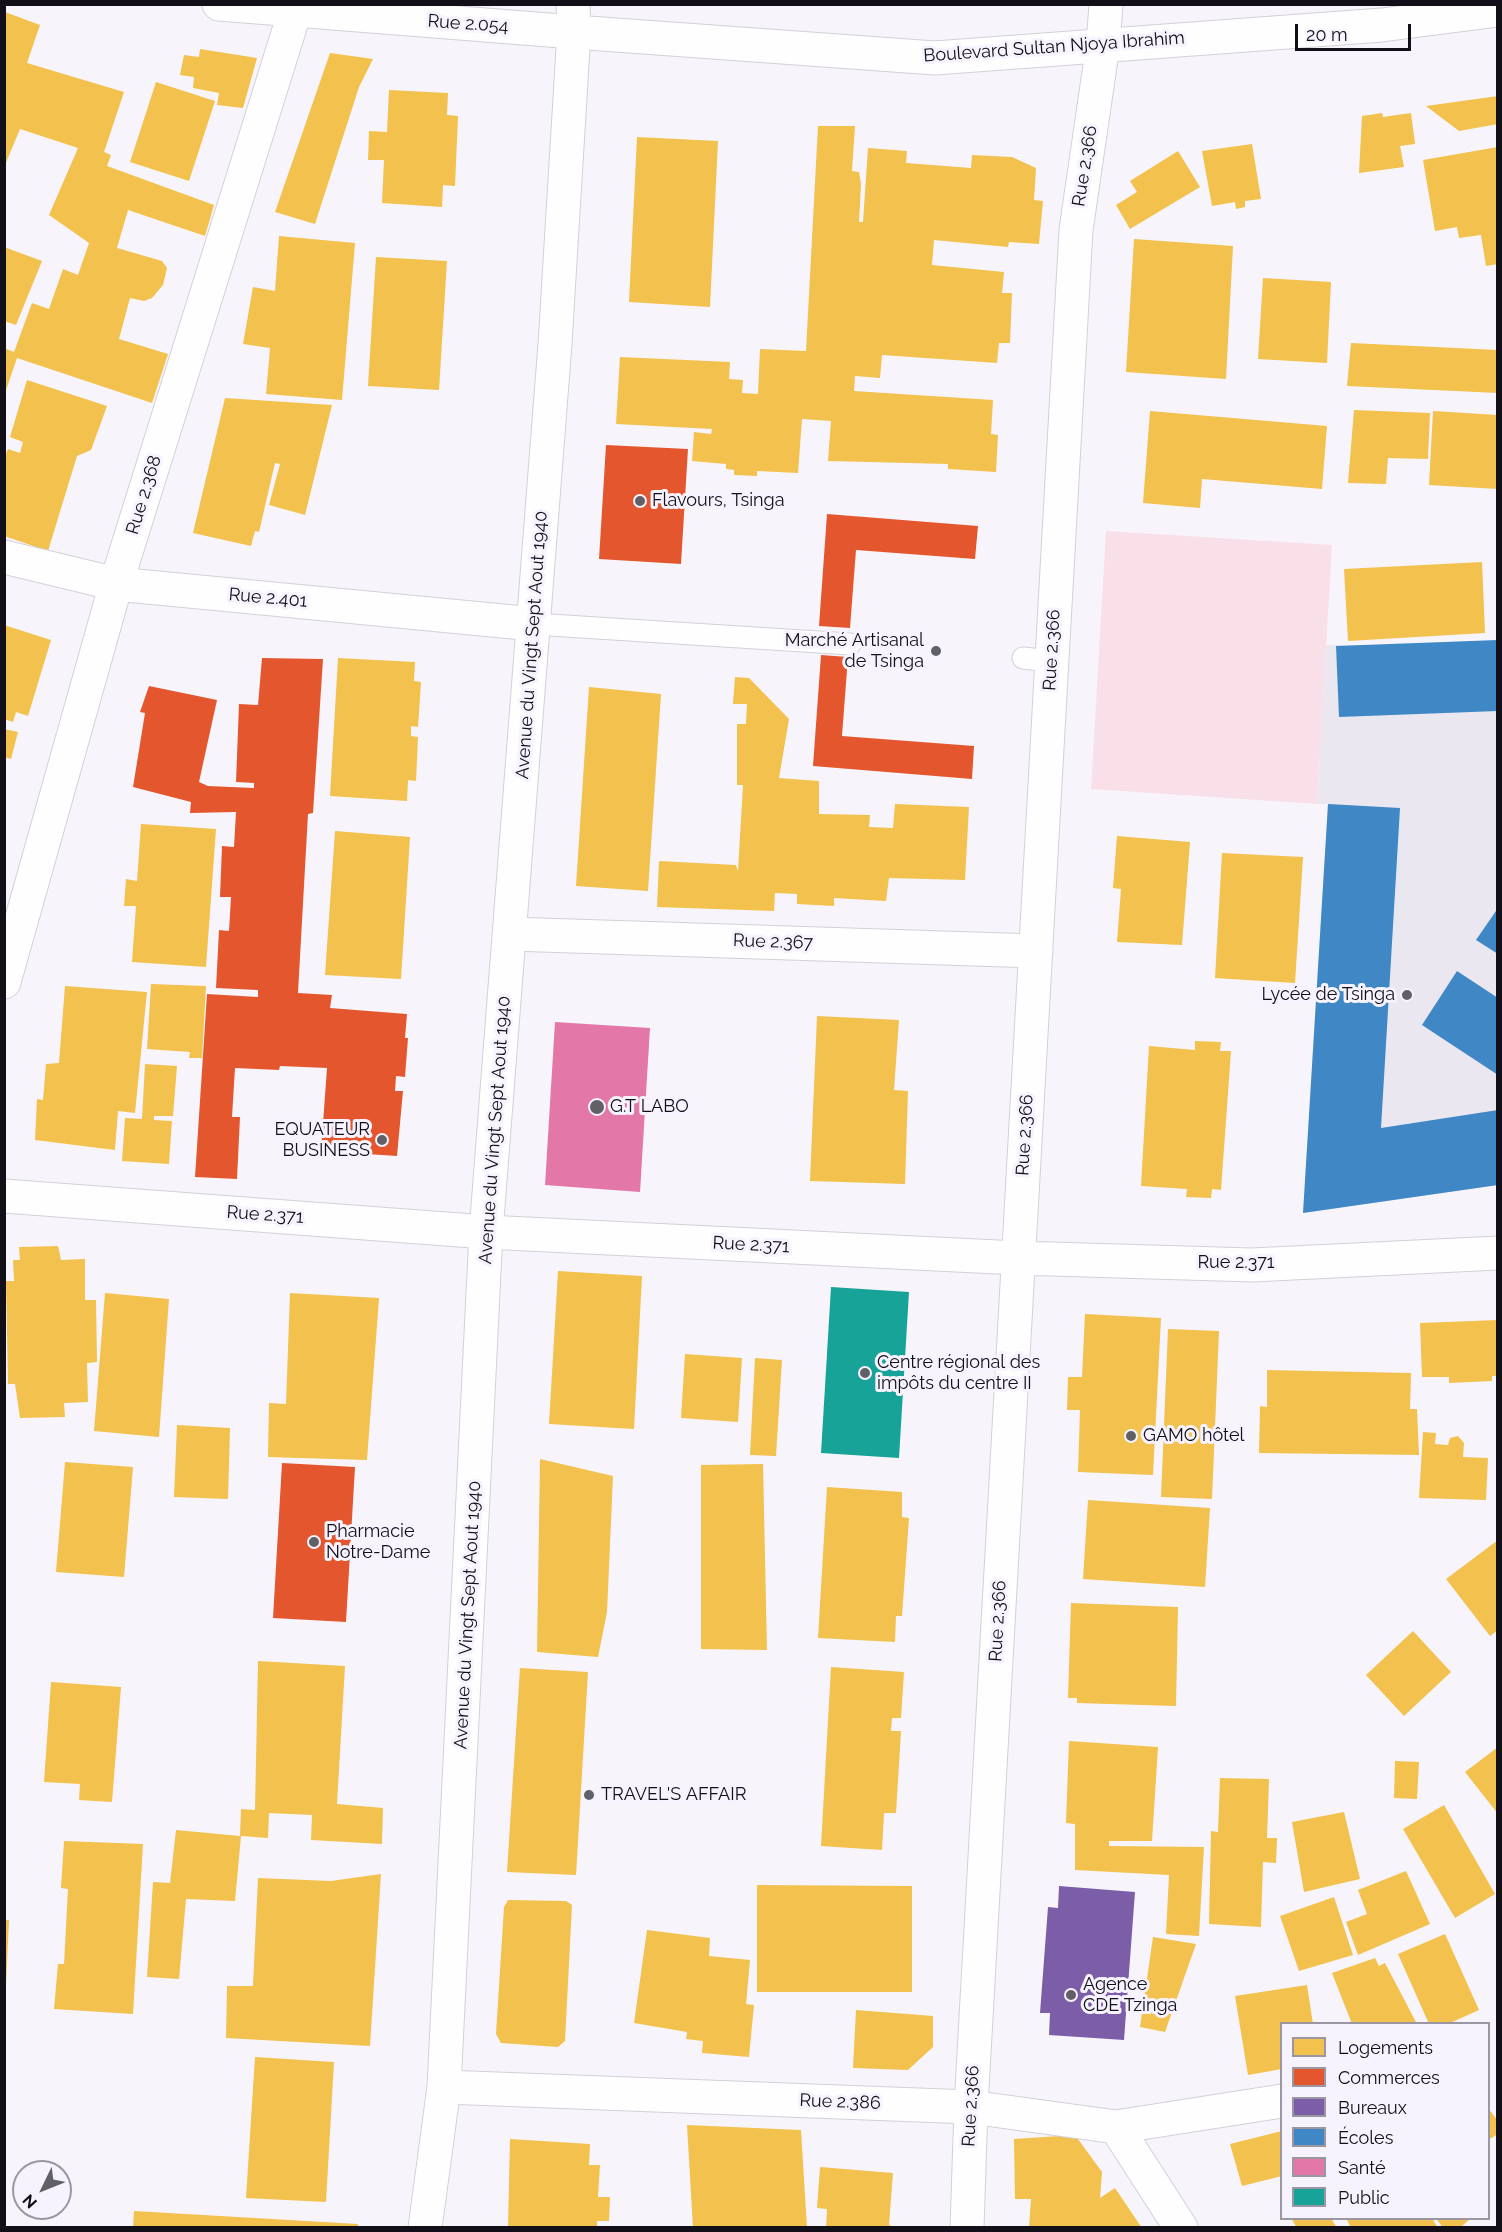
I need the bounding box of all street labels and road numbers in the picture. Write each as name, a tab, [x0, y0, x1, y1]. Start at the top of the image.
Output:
street label: Rue 2.054	[427, 10, 509, 38]
street label: Boulevard Sultan Njoya Ibrahim	[923, 27, 1185, 67]
street label: Rue 2.366	[1068, 124, 1102, 208]
street label: Rue 2.368	[122, 453, 166, 537]
street label: Avenue du Vingt Sept Aout 1940	[512, 510, 552, 780]
street label: Rue 2.401	[228, 584, 308, 612]
street label: Rue 2.366	[1039, 609, 1065, 691]
street label: Rue 2.367	[732, 930, 814, 954]
street label: Avenue du Vingt Sept Aout 1940	[475, 995, 515, 1265]
street label: Rue 2.366	[1012, 1094, 1038, 1176]
street label: Rue 2.371	[226, 1202, 304, 1228]
street label: Rue 2.371	[712, 1232, 790, 1258]
street label: Rue 2.371	[1197, 1252, 1275, 1274]
street label: Avenue du Vingt Sept Aout 1940	[450, 1480, 486, 1750]
street label: Rue 2.366	[985, 1580, 1011, 1662]
street label: Rue 2.366	[958, 2065, 984, 2147]
street label: Rue 2.386	[799, 2090, 881, 2114]

